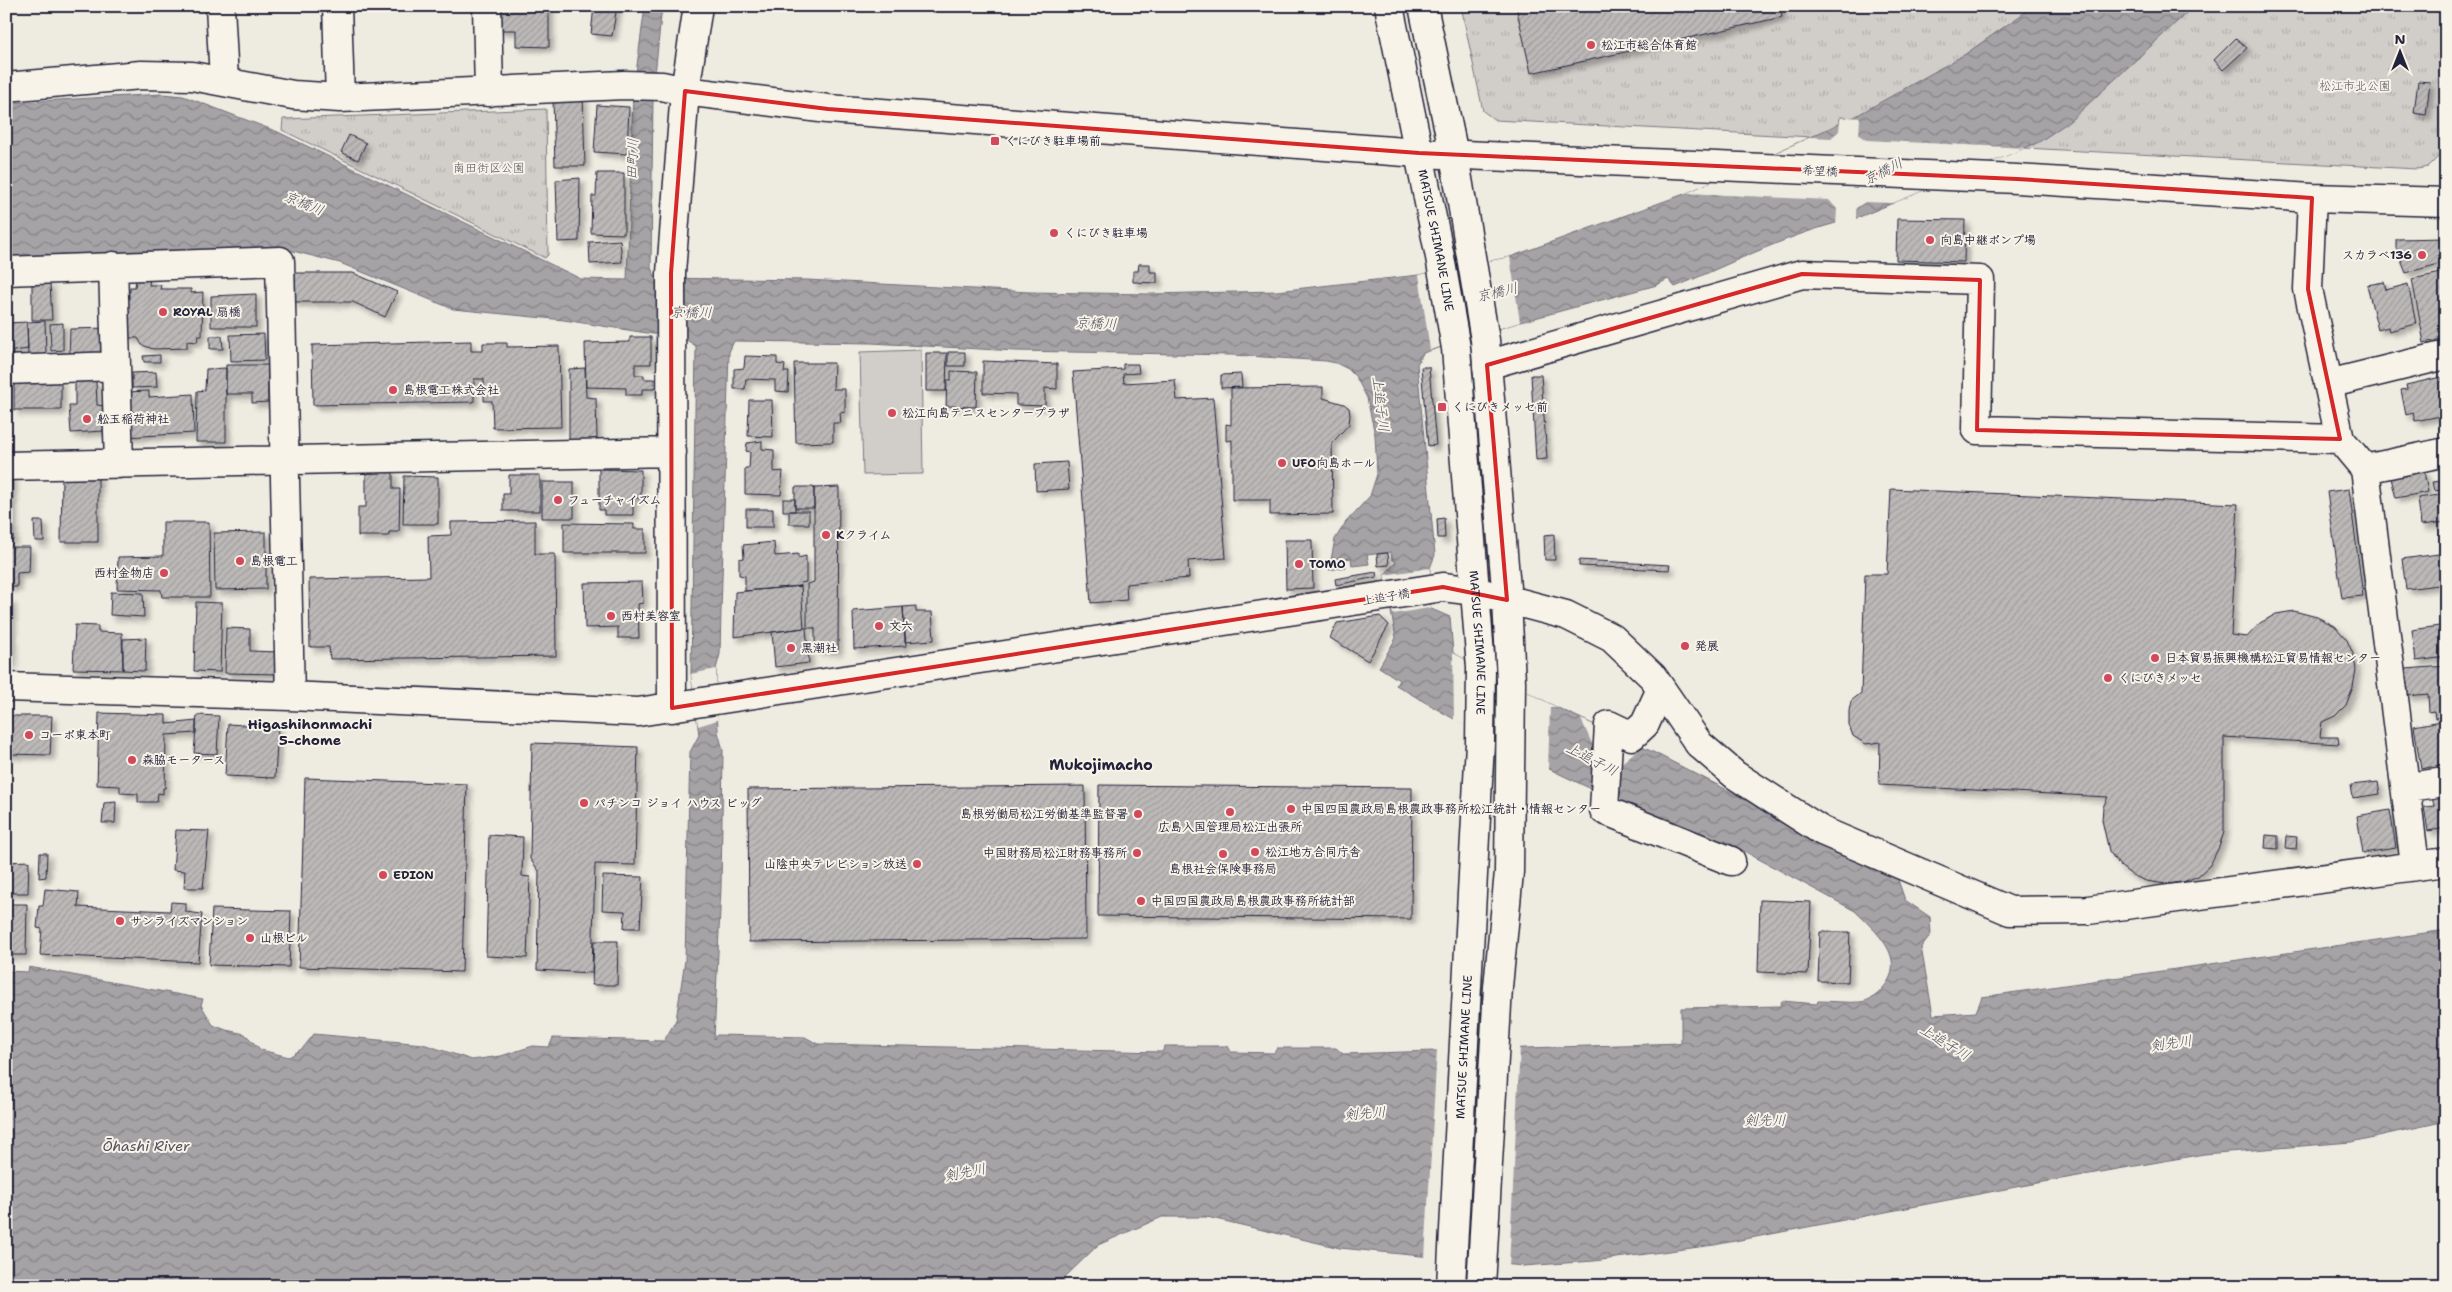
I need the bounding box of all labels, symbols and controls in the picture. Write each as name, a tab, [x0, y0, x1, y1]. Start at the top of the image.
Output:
north arrow	[2374, 28, 2424, 78]
text: N	[2394, 30, 2406, 48]
place label: 松江市総合体育館	[1601, 37, 1697, 53]
marker: 松江市総合体育館	[1585, 39, 1597, 51]
park label: 松江市北公園	[2319, 78, 2391, 94]
place label: くにびき駐車場前	[1005, 133, 1101, 149]
marker: くにびき駐車場前	[989, 135, 1001, 147]
water label: 田町川	[622, 138, 642, 180]
water label: 京橋川	[1860, 153, 1906, 189]
park label: 南田街区公園	[453, 160, 525, 176]
street label: 希望橋	[1802, 162, 1838, 180]
street label: MATSUE SHIMANE LINE	[1414, 168, 1457, 313]
water label: 京橋川	[281, 187, 327, 219]
place label: くにびき駐車場	[1064, 225, 1148, 241]
marker: くにびき駐車場	[1048, 227, 1060, 239]
place label: 向島中継ポンプ場	[1940, 232, 2036, 248]
marker: 向島中継ポンプ場	[1924, 234, 1936, 246]
place label: スカラベ136	[2342, 247, 2412, 263]
marker: スカラベ136	[2416, 249, 2428, 261]
water label: 京橋川	[1475, 279, 1519, 305]
water label: 京橋川	[670, 303, 712, 321]
place label: ROYAL 扇橋	[173, 304, 241, 320]
marker: ROYAL 扇橋	[157, 306, 169, 318]
water label: 京橋川	[1075, 313, 1117, 333]
water label: 上追子川	[1369, 375, 1393, 433]
place label: 島根電工株式会社	[403, 382, 499, 398]
marker: 島根電工株式会社	[387, 384, 399, 396]
place label: くにびきメッセ前	[1452, 399, 1548, 415]
marker: くにびきメッセ前	[1436, 401, 1448, 413]
place label: 松江向島テニスセンタープラザ	[902, 405, 1070, 421]
marker: 松江向島テニスセンタープラザ	[886, 407, 898, 419]
place label: 舩玉稲荷神社	[97, 411, 169, 427]
marker: 舩玉稲荷神社	[81, 413, 93, 425]
place label: UFO向島ホール	[1292, 455, 1376, 471]
marker: UFO向島ホール	[1276, 457, 1288, 469]
place label: フューチャイズム	[568, 492, 662, 508]
marker: フューチャイズム	[552, 494, 564, 506]
place label: Kクライム	[836, 527, 891, 543]
marker: Kクライム	[820, 529, 832, 541]
place label: 島根電工	[250, 553, 298, 569]
marker: 島根電工	[234, 555, 246, 567]
place label: TOMO	[1309, 556, 1346, 572]
marker: TOMO	[1293, 558, 1305, 570]
place label: 西村金物店	[94, 565, 154, 581]
marker: 西村金物店	[158, 567, 170, 579]
street label: MATSUE SHIMANE LINE	[1465, 570, 1489, 715]
street label: 上追子橋	[1361, 585, 1411, 609]
place label: 西村美容室	[621, 608, 681, 624]
marker: 西村美容室	[605, 610, 617, 622]
place label: 文六	[889, 618, 913, 634]
marker: 文六	[873, 620, 885, 632]
place label: 発展	[1695, 638, 1719, 654]
place label: 黒潮社	[801, 640, 837, 656]
marker: 発展	[1679, 640, 1691, 652]
marker: 黒潮社	[785, 642, 797, 654]
place label: 日本貿易振興機構松江貿易情報センター	[2165, 650, 2381, 666]
marker: 日本貿易振興機構松江貿易情報センター	[2149, 652, 2161, 664]
place label: くにびきメッセ	[2118, 670, 2202, 686]
marker: くにびきメッセ	[2102, 672, 2114, 684]
district label: Higashihonmachi 5-chome	[248, 715, 372, 749]
place label: コーポ東本町	[39, 727, 111, 743]
marker: コーポ東本町	[23, 729, 35, 741]
water label: 上追子川	[1563, 738, 1621, 780]
place label: 森脇モータース	[142, 752, 225, 768]
marker: 森脇モータース	[126, 754, 138, 766]
district label: Mukojimacho	[1049, 755, 1153, 775]
place label: パチンコ ジョイ ハウス ビッグ	[594, 795, 762, 811]
marker: パチンコ ジョイ ハウス ビッグ	[578, 797, 590, 809]
place label: 中国四国農政局島根農政事務所松江統計・情報センター	[1301, 801, 1601, 817]
marker: 中国四国農政局島根農政事務所松江統計・情報センター	[1285, 803, 1297, 815]
place label: 島根労働局松江労働基準監督署	[960, 806, 1128, 822]
marker: 広島入国管理局松江出張所	[1224, 806, 1236, 818]
marker: 島根労働局松江労働基準監督署	[1132, 808, 1144, 820]
place label: 広島入国管理局松江出張所	[1158, 819, 1303, 835]
place label: 松江地方合同庁舎	[1265, 844, 1361, 860]
place label: 中国財務局松江財務事務所	[983, 845, 1128, 861]
marker: 松江地方合同庁舎	[1249, 846, 1261, 858]
marker: 中国財務局松江財務事務所	[1131, 847, 1143, 859]
marker: 島根社会保険事務局	[1217, 848, 1229, 860]
place label: 山陰中央テレビション放送	[764, 856, 907, 872]
marker: 山陰中央テレビション放送	[911, 858, 923, 870]
place label: 島根社会保険事務局	[1169, 861, 1277, 877]
place label: EDION	[393, 867, 434, 883]
marker: EDION	[377, 869, 389, 881]
place label: 中国四国農政局島根農政事務所統計部	[1151, 893, 1355, 909]
marker: 中国四国農政局島根農政事務所統計部	[1135, 895, 1147, 907]
place label: サンライズマンション	[130, 913, 248, 929]
marker: サンライズマンション	[114, 915, 126, 927]
place label: 山根ビル	[260, 930, 308, 946]
marker: 山根ビル	[244, 932, 256, 944]
street label: MATSUE SHIMANE LINE	[1452, 974, 1476, 1120]
water label: 上追子川	[1916, 1020, 1974, 1064]
water label: 剣先川	[2149, 1031, 2193, 1055]
water label: 剣先川	[1343, 1103, 1387, 1123]
water label: 剣先川	[1744, 1111, 1786, 1129]
water label: Ōhashi River	[102, 1137, 190, 1155]
water label: 剣先川	[943, 1159, 987, 1185]

